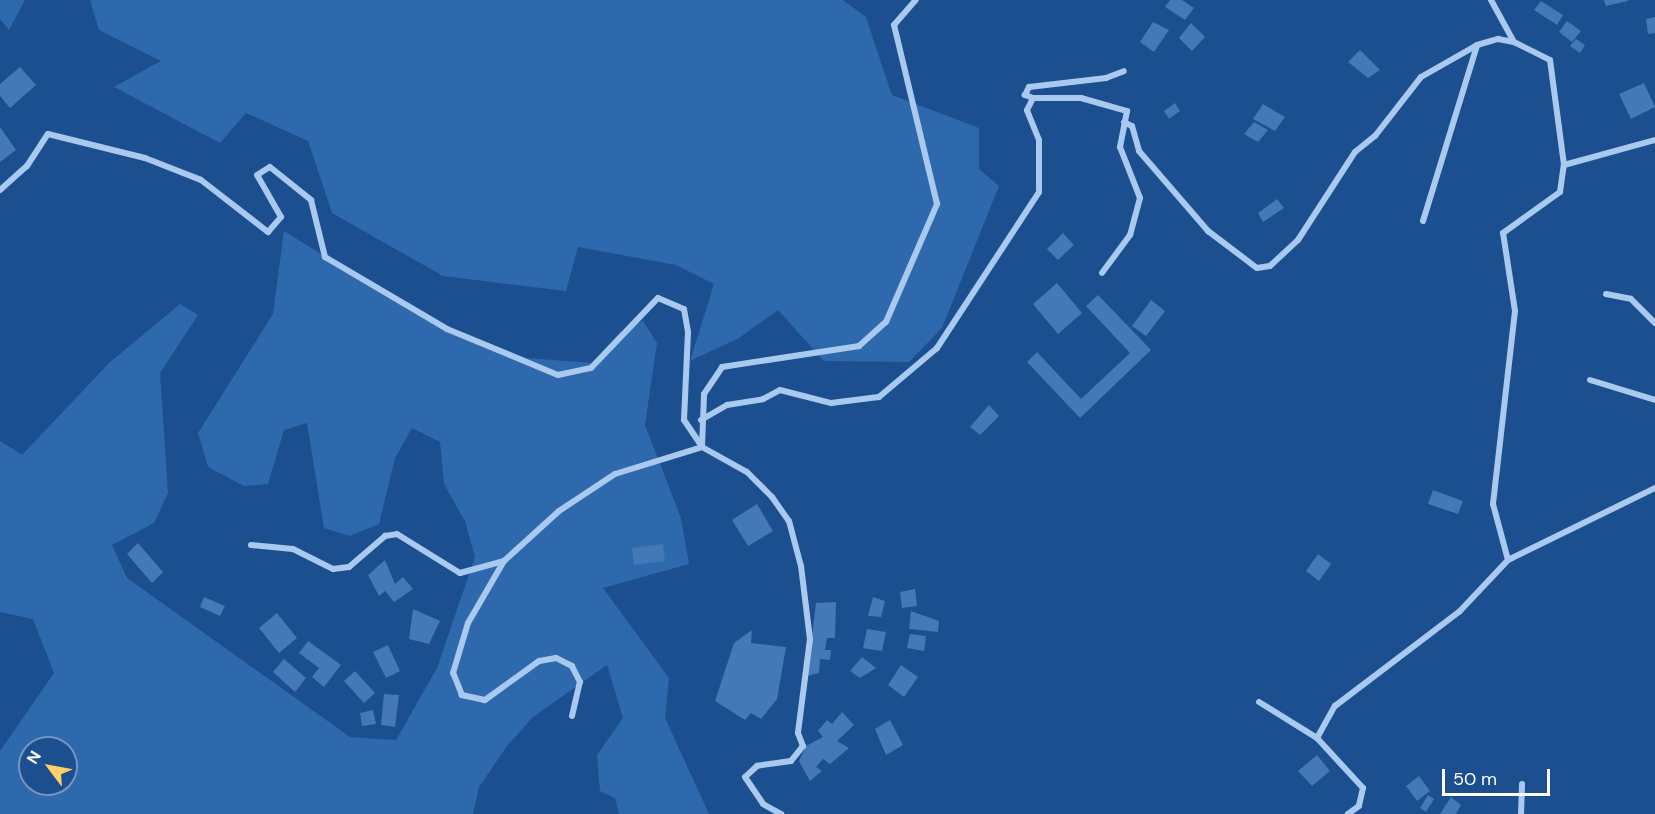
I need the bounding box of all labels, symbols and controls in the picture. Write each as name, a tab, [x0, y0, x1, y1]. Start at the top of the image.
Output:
north arrow	[18, 736, 78, 796]
text: N	[22, 747, 46, 768]
scale bar	[1445, 757, 1553, 795]
text: 50 m	[1453, 767, 1497, 791]

